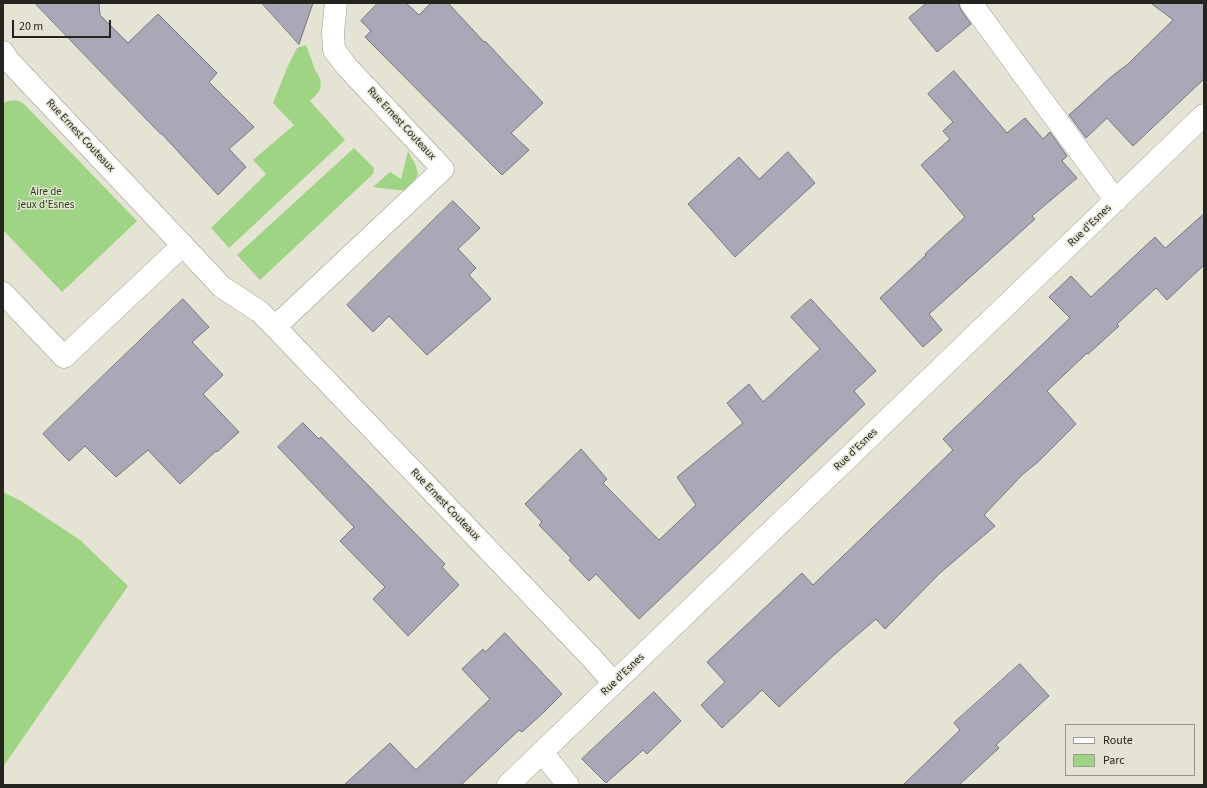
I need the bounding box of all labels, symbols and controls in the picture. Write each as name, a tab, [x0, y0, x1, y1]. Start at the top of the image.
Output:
scale bar	[14, 12, 113, 38]
text: 20 m	[19, 18, 43, 35]
street label: Rue Ernest Couteaux	[364, 85, 438, 163]
street label: Rue Ernest Couteaux	[43, 97, 117, 175]
park label: Aire de jeux d'Esnes	[18, 186, 74, 212]
street label: Rue d'Esnes	[1066, 202, 1114, 250]
street label: Rue d'Esnes	[832, 426, 880, 474]
street label: Rue Ernest Couteaux	[407, 466, 483, 544]
street label: Rue d'Esnes	[599, 651, 647, 699]
legend	[1065, 724, 1195, 776]
text: Route	[1103, 732, 1133, 749]
text: Parc	[1103, 752, 1125, 769]

